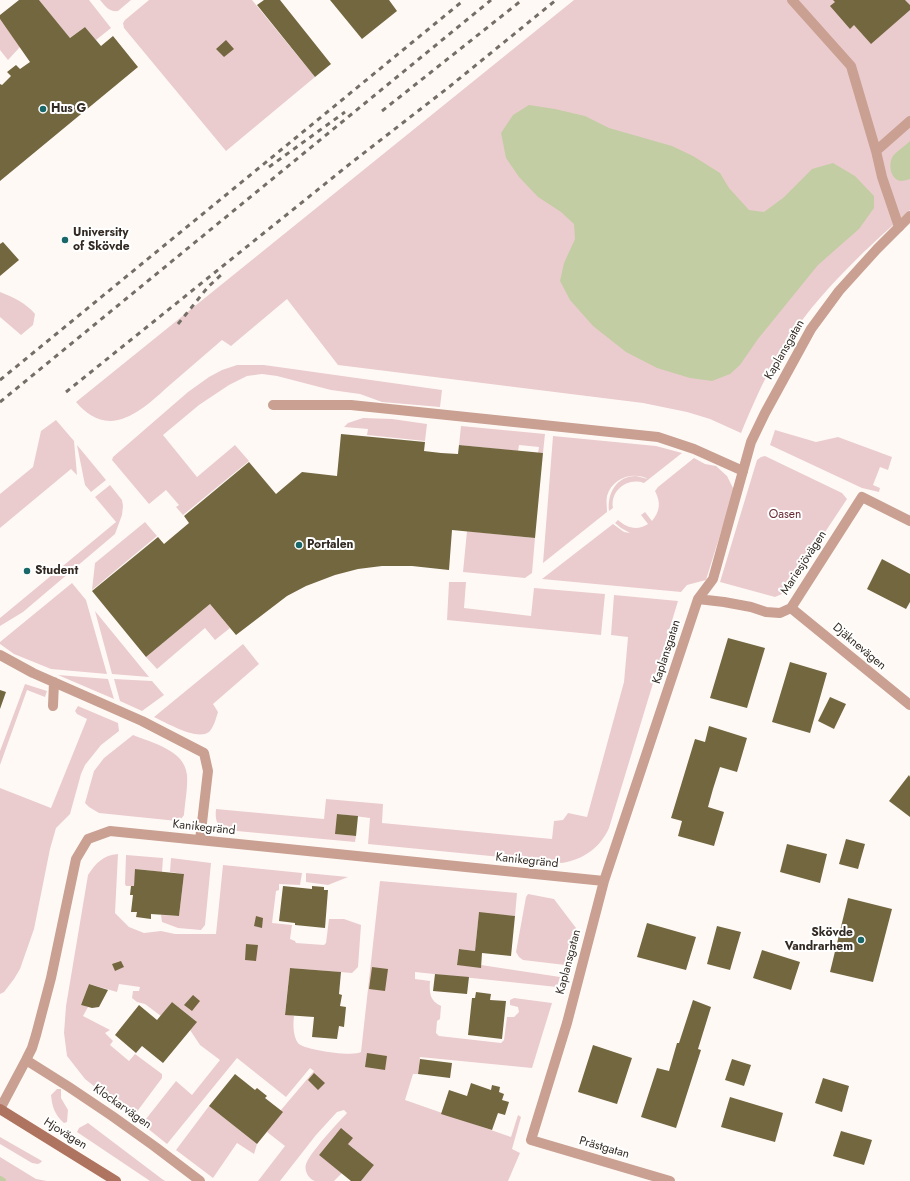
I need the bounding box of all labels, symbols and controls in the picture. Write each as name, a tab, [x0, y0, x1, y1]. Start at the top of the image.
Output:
place label: Hus G	[51, 102, 86, 116]
marker: Hus G	[38, 104, 48, 114]
place label: University of Skövde	[73, 226, 130, 254]
marker: University of Skövde	[60, 235, 70, 245]
street label: Kaplansgatan	[762, 318, 808, 382]
park label: Oasen	[769, 508, 801, 522]
street label: Mariesjövägen	[778, 528, 830, 598]
place label: Portalen	[307, 538, 353, 552]
marker: Portalen	[294, 540, 304, 550]
place label: Student	[35, 564, 78, 578]
marker: Student	[22, 566, 32, 576]
street label: Kaplansgatan	[650, 618, 684, 686]
street label: Djäknevägen	[829, 621, 889, 673]
street label: Kanikegränd	[172, 818, 236, 838]
street label: Kanikegränd	[495, 851, 559, 871]
place label: Skövde Vandrarhem	[785, 926, 853, 954]
street label: Kaplansgatan	[553, 928, 585, 996]
marker: Skövde Vandrarhem	[856, 935, 866, 945]
street label: Klockarvägen	[90, 1082, 154, 1132]
street label: Hjovägen	[41, 1115, 89, 1153]
street label: Prästgatan	[577, 1134, 631, 1162]

